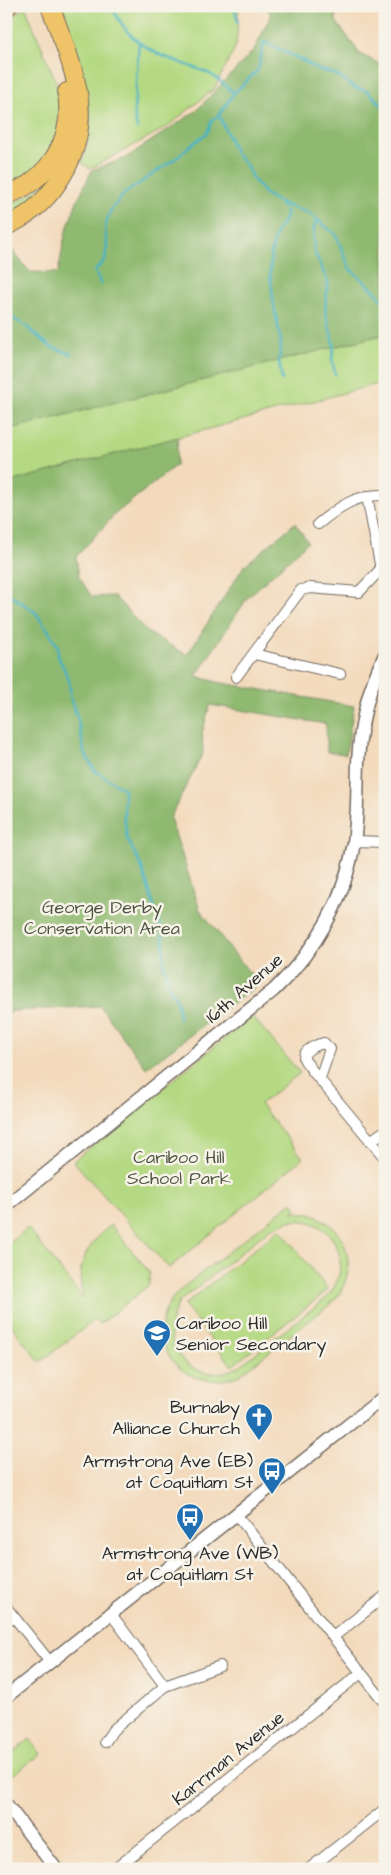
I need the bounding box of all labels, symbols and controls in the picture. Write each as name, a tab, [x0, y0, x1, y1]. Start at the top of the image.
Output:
park label: George Derby Conservation Area	[24, 895, 180, 941]
street label: 16th Avenue	[200, 947, 289, 1029]
park label: Cariboo Hill School Park	[127, 1145, 231, 1191]
place label: Cariboo Hill Senior Secondary	[176, 1311, 326, 1358]
school or university icon: Cariboo Hill Senior Secondary	[142, 1318, 172, 1357]
place label: Burnaby Alliance Church	[113, 1395, 240, 1441]
church icon: Burnaby Alliance Church	[244, 1402, 274, 1441]
place label: Armstrong Ave (EB) at Coquitlam St	[83, 1449, 254, 1495]
bus stop icon: Armstrong Ave (EB) at Coquitlam St	[257, 1456, 287, 1495]
bus stop icon: Armstrong Ave (WB) at Coquitlam St	[175, 1502, 205, 1541]
place label: Armstrong Ave (WB) at Coquitlam St	[102, 1541, 278, 1587]
street label: Karrman Avenue	[167, 1705, 290, 1811]

